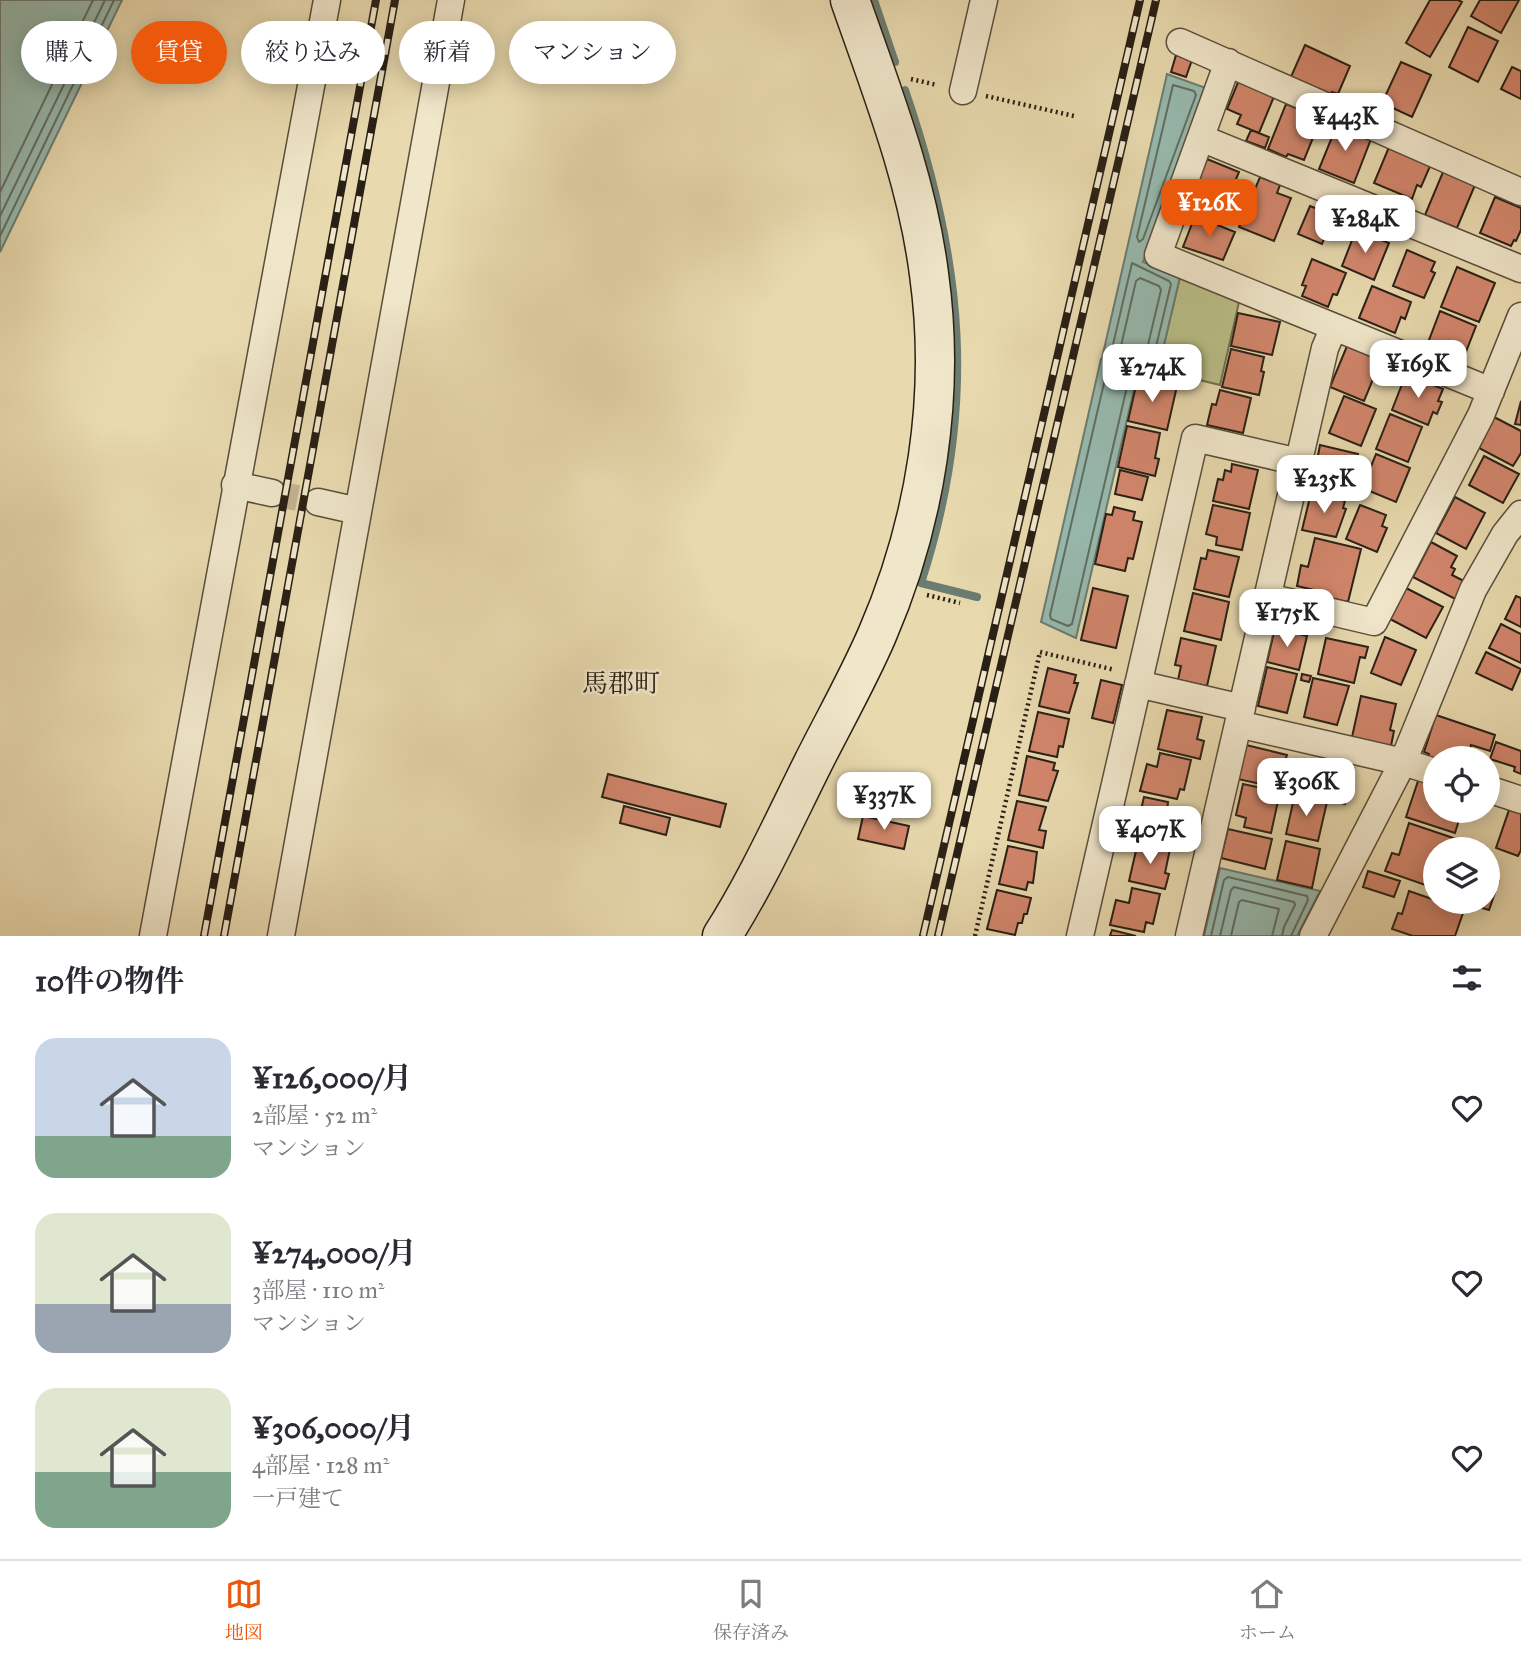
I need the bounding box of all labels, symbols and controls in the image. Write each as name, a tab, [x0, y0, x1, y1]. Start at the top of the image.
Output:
chip: 購入	[21, 21, 117, 84]
chip: 賃貸	[131, 21, 227, 84]
chip: 絞り込み	[241, 21, 385, 84]
chip: 新着	[399, 21, 495, 84]
chip: マンション	[509, 21, 676, 84]
pin: ¥443K	[1296, 94, 1394, 153]
text: ¥443K	[1312, 102, 1378, 130]
pin: ¥126K	[1160, 180, 1258, 239]
text: ¥126K	[1177, 188, 1241, 216]
pin: ¥284K	[1316, 196, 1414, 255]
text: ¥284K	[1331, 204, 1399, 232]
pin: ¥169K	[1369, 340, 1467, 400]
pin: ¥274K	[1103, 344, 1201, 404]
text: ¥169K	[1386, 349, 1450, 377]
text: ¥274K	[1119, 353, 1185, 381]
pin: ¥235K	[1275, 456, 1373, 515]
text: ¥235K	[1293, 464, 1355, 492]
pin: ¥175K	[1238, 590, 1336, 649]
text: ¥175K	[1255, 598, 1319, 626]
district label: 馬郡町	[582, 667, 660, 699]
map controls	[1423, 746, 1500, 914]
button: locate	[1423, 746, 1500, 823]
pin: ¥306K	[1257, 758, 1355, 818]
text: ¥306K	[1273, 767, 1339, 795]
pin: ¥337K	[835, 772, 933, 832]
text: ¥337K	[853, 781, 915, 809]
pin: ¥407K	[1101, 806, 1199, 866]
text: ¥407K	[1115, 815, 1185, 843]
button: layers	[1423, 837, 1500, 914]
icon: filters	[1448, 959, 1486, 997]
text: 10件の物件	[35, 963, 184, 999]
text: ¥126,000/月	[252, 1060, 412, 1096]
icon: home	[91, 1066, 175, 1150]
icon: heart	[1448, 1089, 1486, 1127]
text: 2部屋 · 52 m²	[252, 1101, 377, 1129]
text: マンション	[252, 1134, 366, 1162]
text: ¥274,000/月	[252, 1235, 417, 1271]
icon: home	[91, 1241, 175, 1325]
icon: heart	[1448, 1264, 1486, 1302]
text: 3部屋 · 110 m²	[252, 1276, 385, 1304]
text: マンション	[252, 1309, 366, 1337]
text: ¥306,000/月	[252, 1410, 415, 1446]
icon: home	[91, 1416, 175, 1500]
icon: heart	[1448, 1439, 1486, 1477]
text: 4部屋 · 128 m²	[252, 1451, 389, 1479]
text: 一戸建て	[252, 1484, 344, 1512]
tab: 地図	[225, 1575, 263, 1644]
tab: 保存済み	[713, 1575, 789, 1644]
tab: ホーム	[1239, 1575, 1296, 1644]

